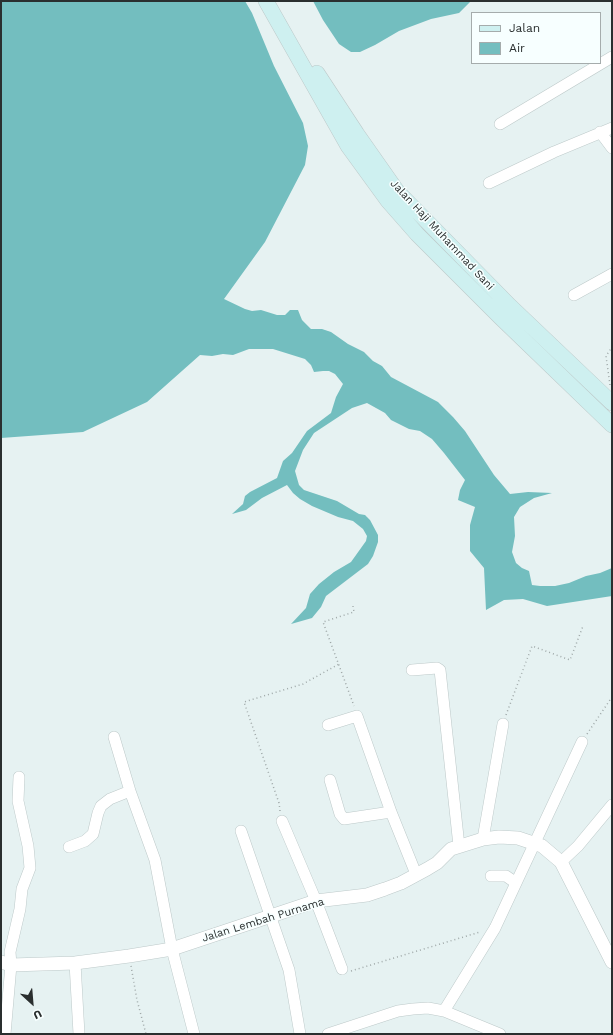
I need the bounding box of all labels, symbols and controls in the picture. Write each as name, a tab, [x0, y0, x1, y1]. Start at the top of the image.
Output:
legend	[471, 12, 601, 64]
text: Jalan	[509, 21, 540, 35]
text: Air	[509, 41, 525, 55]
street label: Jalan Haji Muhammad Sani	[387, 177, 497, 293]
street label: Jalan Lembah Purnama	[200, 895, 326, 945]
north arrow	[12, 983, 52, 1023]
text: U	[31, 1007, 44, 1022]

